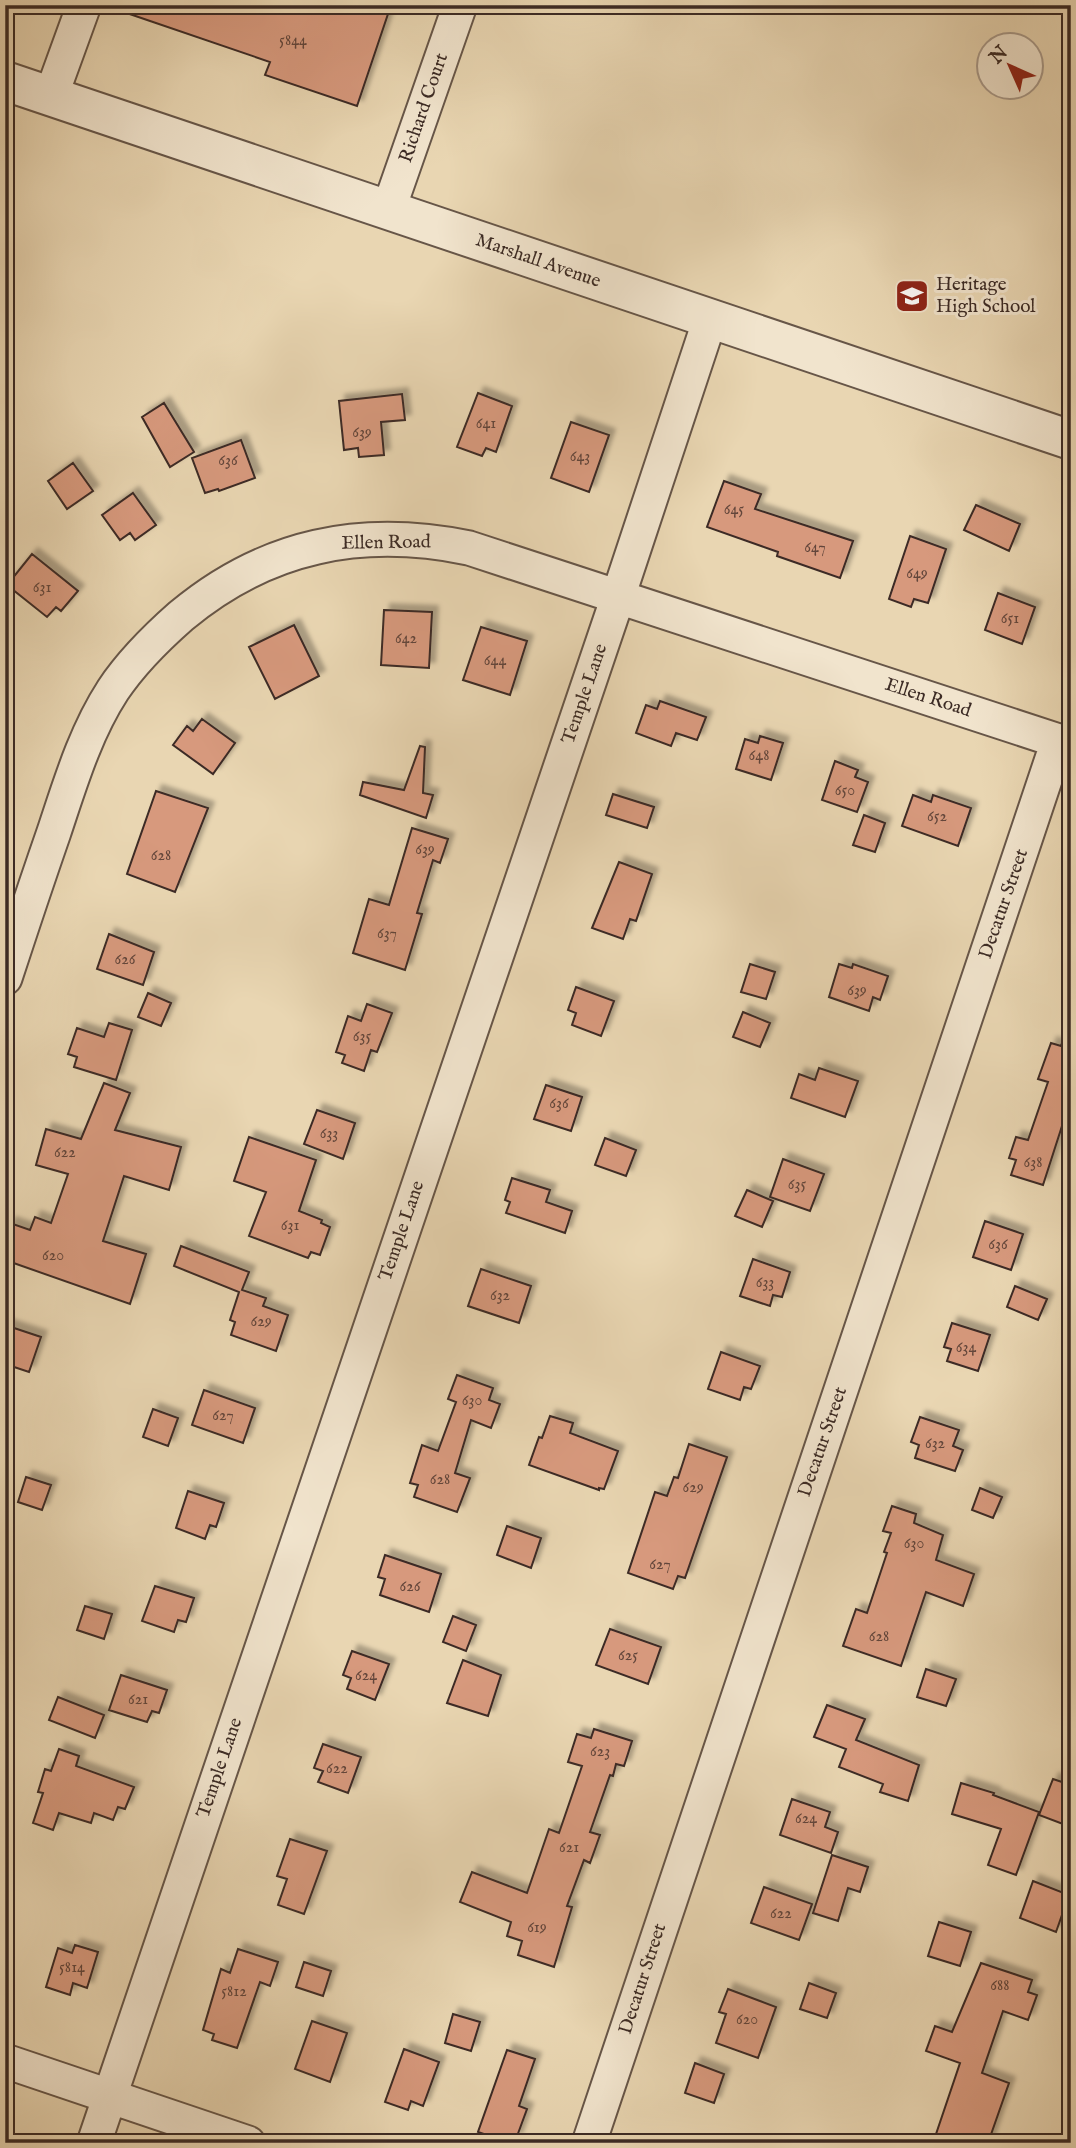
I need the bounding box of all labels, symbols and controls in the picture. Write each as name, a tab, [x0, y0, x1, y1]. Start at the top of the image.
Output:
house number: 5844	[279, 31, 307, 51]
north arrow	[974, 32, 1044, 102]
text: N	[984, 41, 1014, 70]
street label: Richard Court	[394, 50, 454, 166]
street label: Marshall Avenue	[472, 228, 604, 294]
place label: Heritage High School	[936, 273, 1036, 319]
school or university icon: Heritage High School	[893, 277, 931, 315]
house number: 641	[476, 414, 496, 434]
house number: 639	[352, 423, 372, 443]
house number: 643	[570, 447, 590, 467]
house number: 636	[218, 451, 238, 471]
house number: 645	[724, 500, 744, 520]
street label: Ellen Road	[341, 530, 432, 556]
house number: 647	[804, 538, 826, 558]
house number: 649	[906, 564, 928, 584]
house number: 631	[33, 578, 51, 598]
house number: 651	[1001, 609, 1019, 629]
house number: 642	[395, 629, 417, 649]
street label: Temple Lane	[557, 641, 613, 747]
house number: 644	[484, 651, 506, 671]
street label: Ellen Road	[882, 673, 975, 723]
house number: 648	[749, 746, 769, 766]
house number: 650	[835, 781, 855, 801]
house number: 652	[927, 807, 947, 827]
house number: 639	[415, 840, 435, 860]
street label: Decatur Street	[974, 845, 1034, 962]
house number: 628	[151, 846, 171, 866]
house number: 637	[377, 924, 397, 944]
house number: 626	[114, 950, 136, 970]
house number: 639	[847, 981, 867, 1001]
house number: 635	[353, 1027, 371, 1047]
house number: 636	[549, 1094, 569, 1114]
house number: 633	[320, 1124, 338, 1144]
house number: 622	[54, 1143, 76, 1163]
house number: 638	[1024, 1153, 1043, 1173]
house number: 635	[788, 1175, 806, 1195]
street label: Temple Lane	[374, 1178, 430, 1284]
house number: 631	[281, 1216, 299, 1236]
house number: 636	[988, 1235, 1008, 1255]
house number: 620	[42, 1246, 64, 1266]
house number: 633	[756, 1273, 774, 1293]
house number: 632	[490, 1286, 510, 1306]
house number: 629	[250, 1312, 272, 1332]
house number: 634	[956, 1338, 976, 1358]
street label: Decatur Street	[793, 1383, 853, 1500]
house number: 630	[462, 1391, 482, 1411]
house number: 627	[212, 1406, 234, 1426]
house number: 632	[925, 1434, 945, 1454]
house number: 628	[430, 1470, 450, 1490]
house number: 629	[682, 1478, 704, 1498]
house number: 630	[904, 1534, 924, 1554]
house number: 627	[649, 1555, 671, 1575]
house number: 626	[399, 1577, 421, 1597]
house number: 628	[869, 1627, 889, 1647]
house number: 625	[618, 1646, 638, 1666]
house number: 624	[355, 1666, 377, 1686]
house number: 621	[128, 1690, 148, 1710]
street label: Temple Lane	[192, 1715, 248, 1821]
house number: 623	[590, 1742, 610, 1762]
house number: 622	[326, 1759, 348, 1779]
house number: 624	[795, 1809, 817, 1829]
house number: 621	[559, 1838, 579, 1858]
house number: 622	[770, 1904, 792, 1924]
house number: 619	[527, 1918, 547, 1938]
street label: Decatur Street	[614, 1920, 672, 2037]
house number: 5814	[59, 1958, 85, 1978]
house number: 688	[990, 1976, 1010, 1996]
house number: 5812	[221, 1982, 247, 2002]
house number: 620	[736, 2010, 758, 2030]

